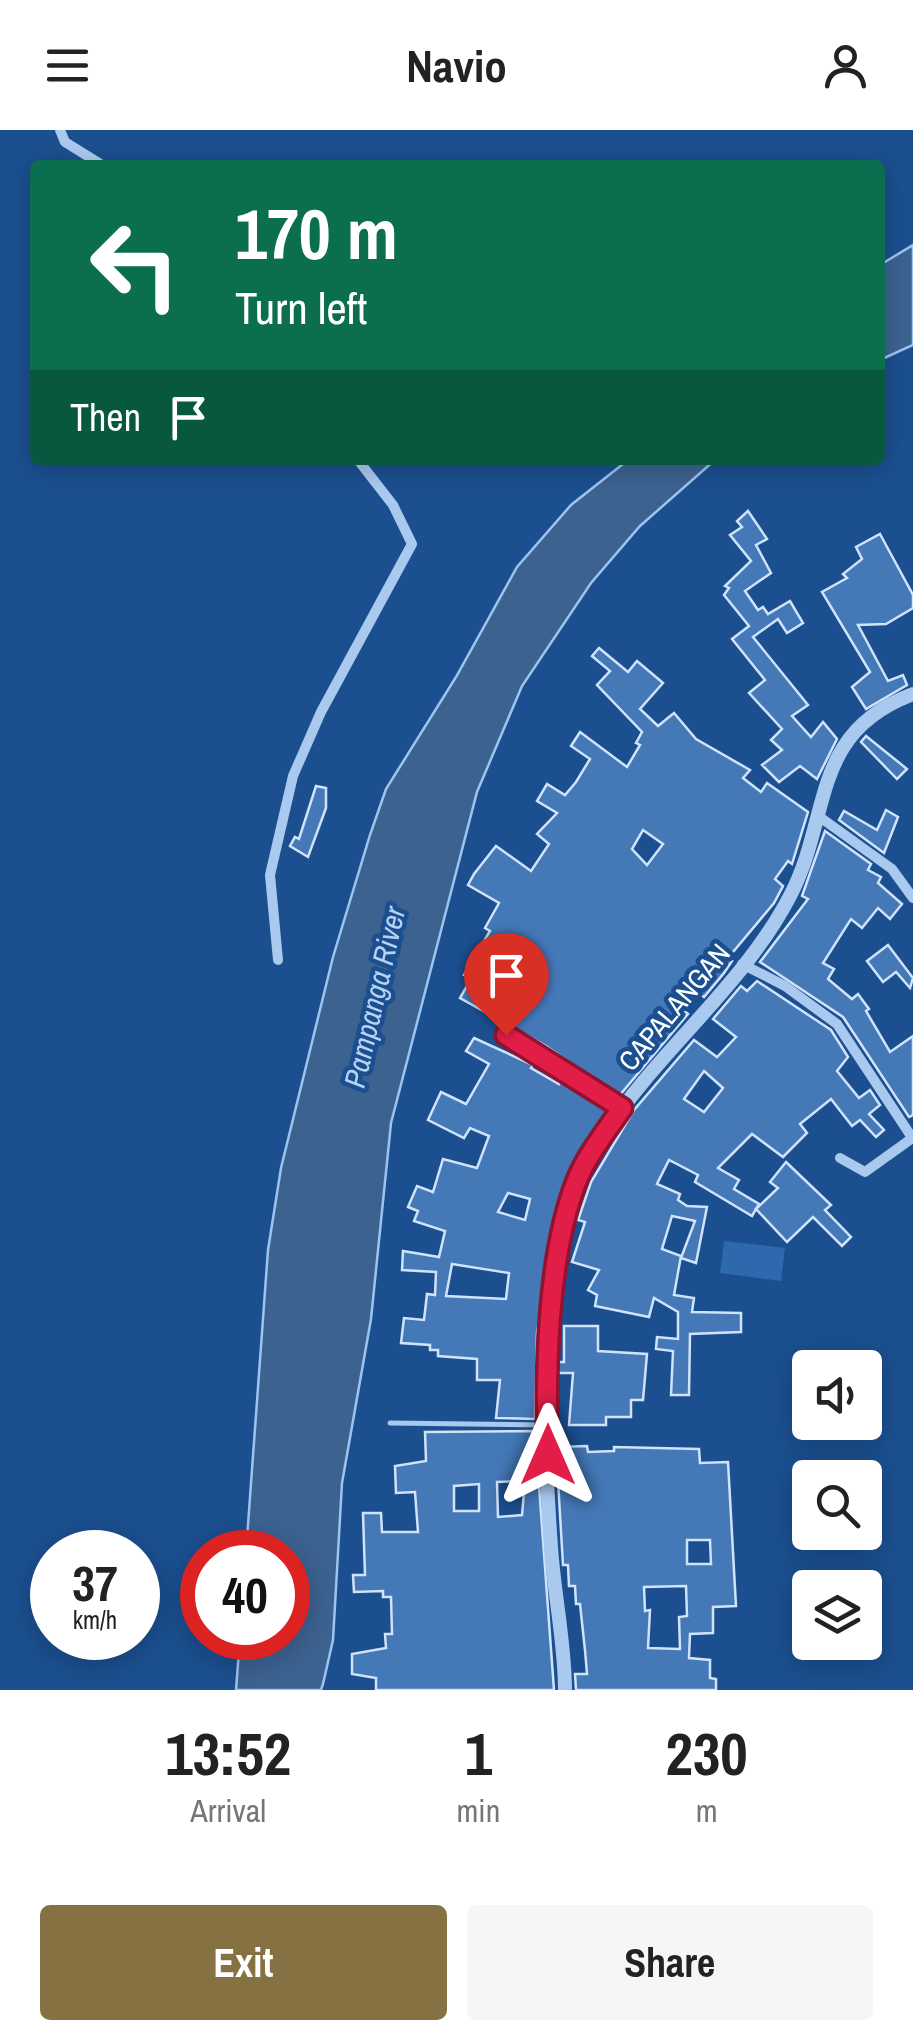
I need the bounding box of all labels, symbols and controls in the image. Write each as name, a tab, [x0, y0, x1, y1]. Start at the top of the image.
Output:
text: Navio	[406, 35, 507, 96]
icon: menu	[40, 38, 95, 93]
icon: person	[818, 38, 873, 93]
text: 170 m	[235, 187, 398, 281]
icon: left	[70, 200, 200, 330]
text: Turn left	[235, 277, 367, 338]
icon: arrive	[161, 390, 216, 445]
text: Then	[70, 392, 141, 443]
water label: Pampanga River	[334, 902, 414, 1091]
pin	[464, 933, 549, 1036]
street label: CAPALANGAN	[610, 935, 738, 1079]
icon: arrive	[479, 948, 534, 1003]
map controls	[792, 1350, 882, 1660]
button: sound	[792, 1350, 882, 1440]
position arrow	[496, 1403, 600, 1507]
button: search	[792, 1460, 882, 1550]
speed limit sign: 40	[180, 1530, 310, 1660]
text: 37	[72, 1549, 118, 1617]
button: layers	[792, 1570, 882, 1660]
text: km/h	[73, 1603, 117, 1637]
text: 13:52	[165, 1713, 291, 1794]
text: 1	[465, 1713, 492, 1794]
text: 230	[666, 1713, 748, 1794]
text: Arrival	[190, 1789, 266, 1832]
text: min	[456, 1789, 500, 1832]
text: m	[696, 1789, 718, 1832]
button: Exit	[40, 1905, 447, 2020]
button: Share	[467, 1905, 873, 2020]

